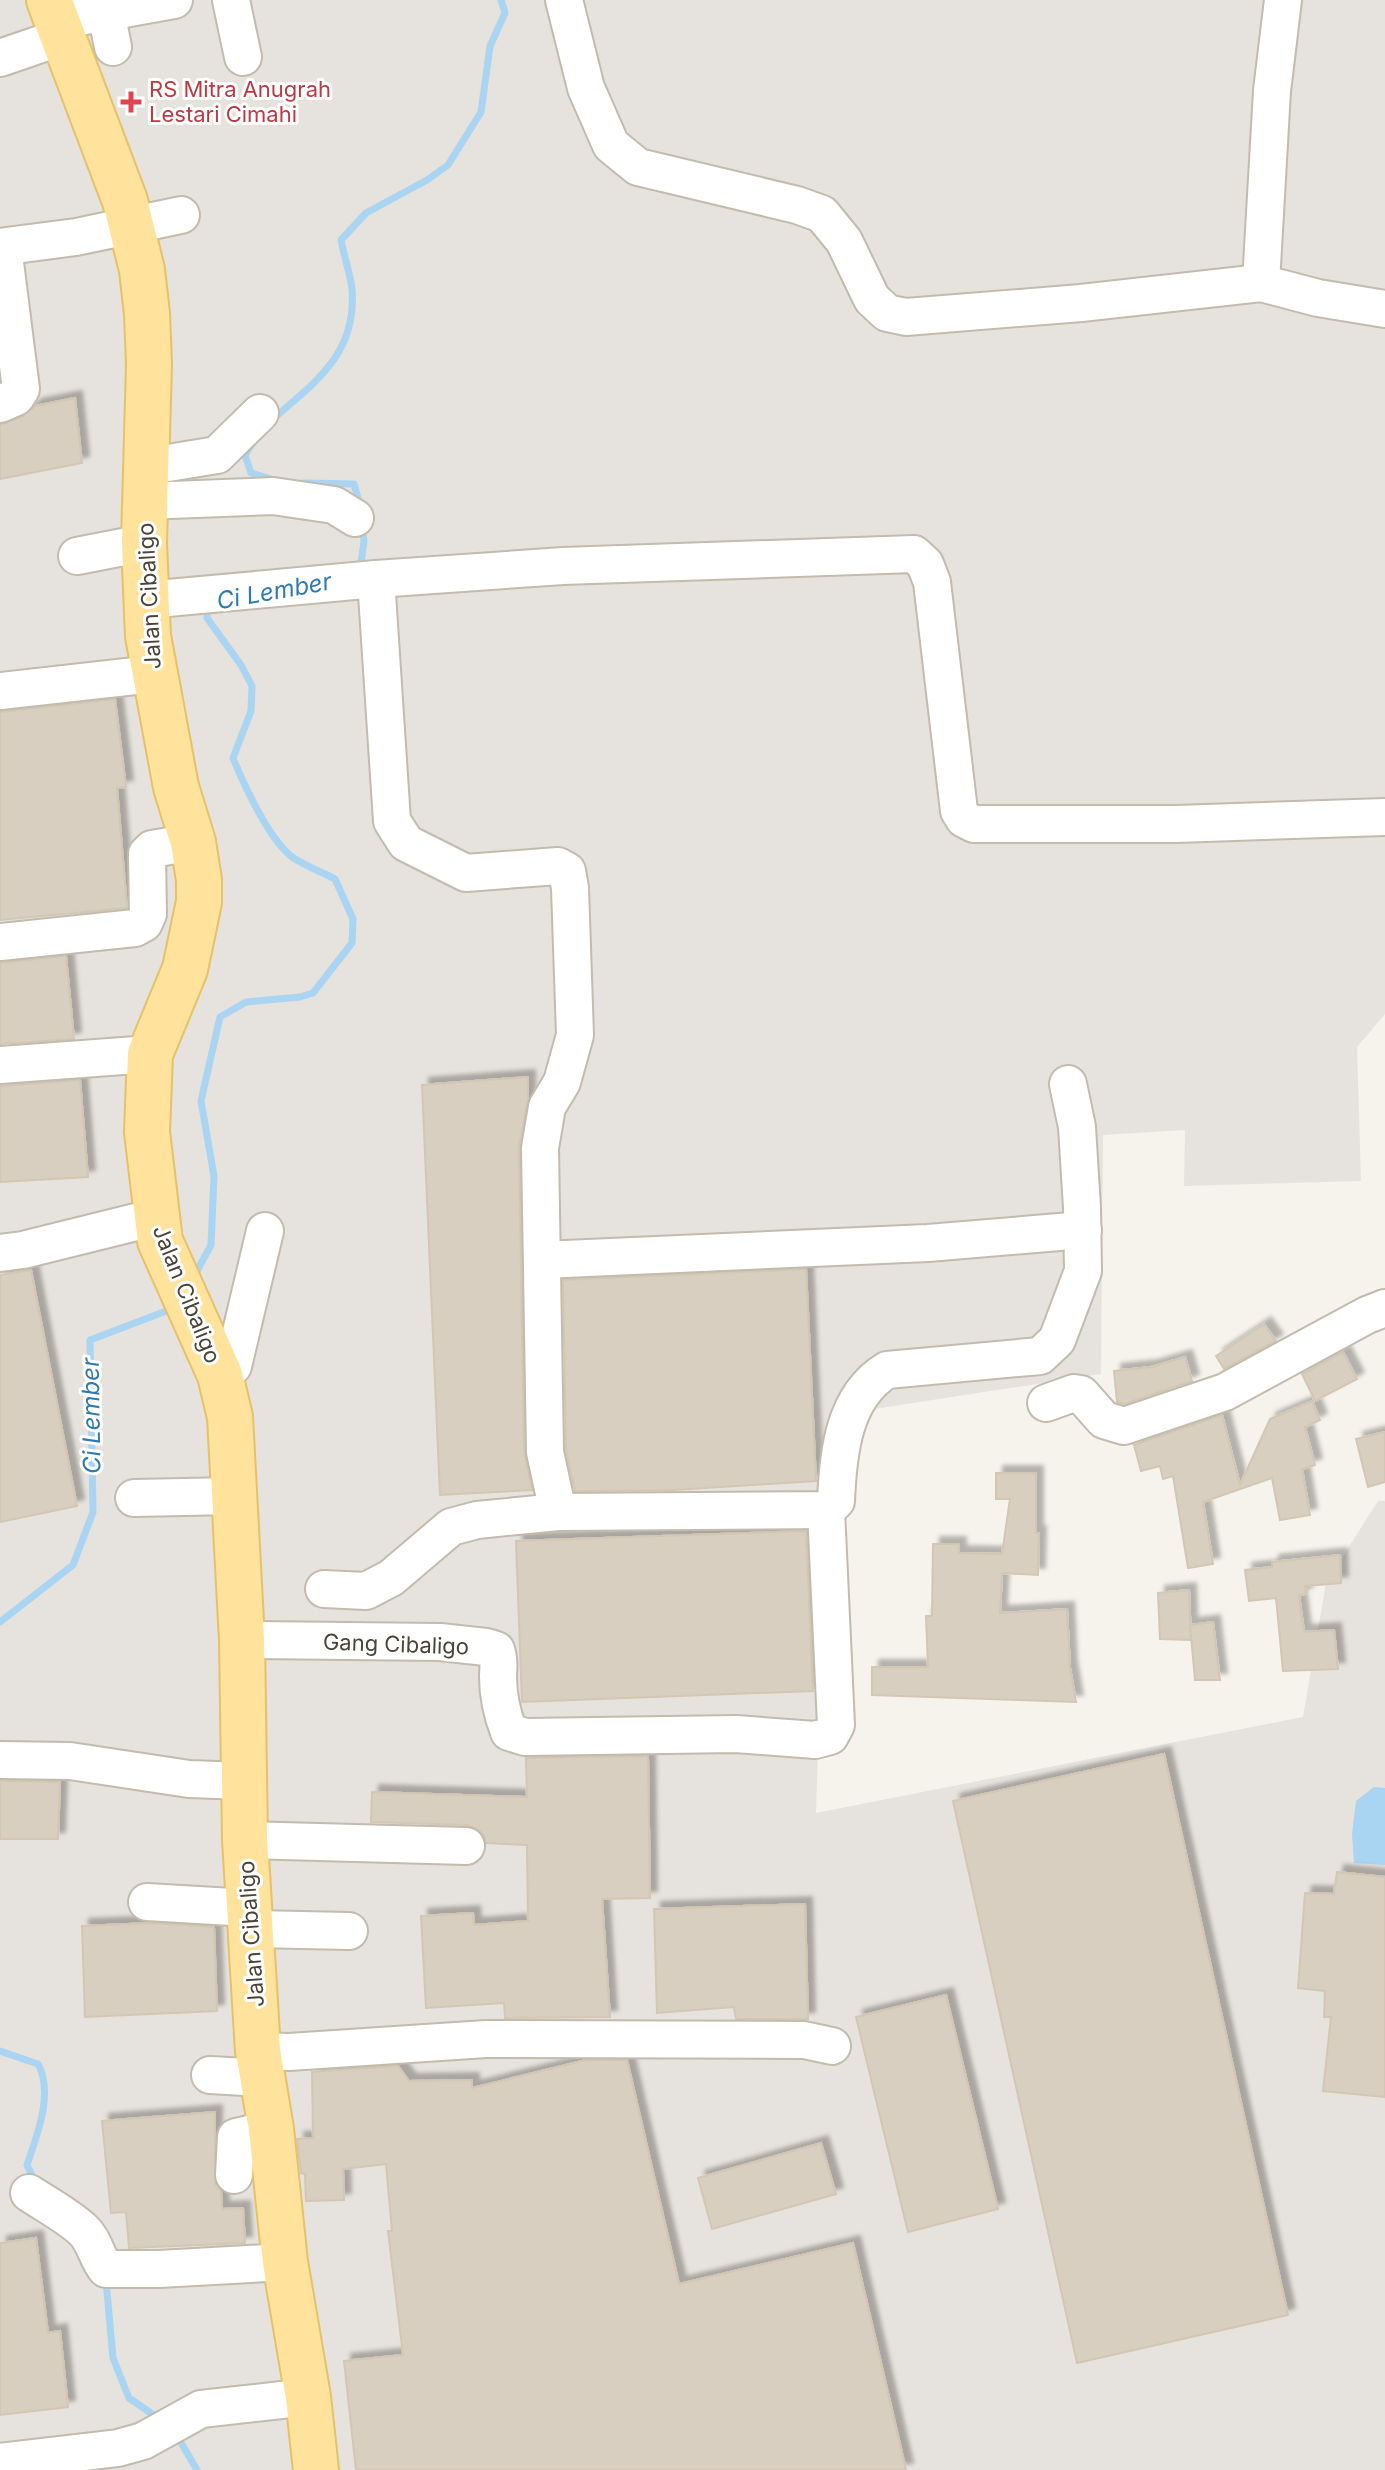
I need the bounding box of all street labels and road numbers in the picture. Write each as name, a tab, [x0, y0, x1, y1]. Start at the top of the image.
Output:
street label: Jalan Cibaligo	[132, 522, 166, 670]
street label: Jalan Cibaligo	[147, 1221, 227, 1367]
street label: Gang Cibaligo	[322, 1628, 470, 1660]
street label: Jalan Cibaligo	[233, 1860, 269, 2008]

